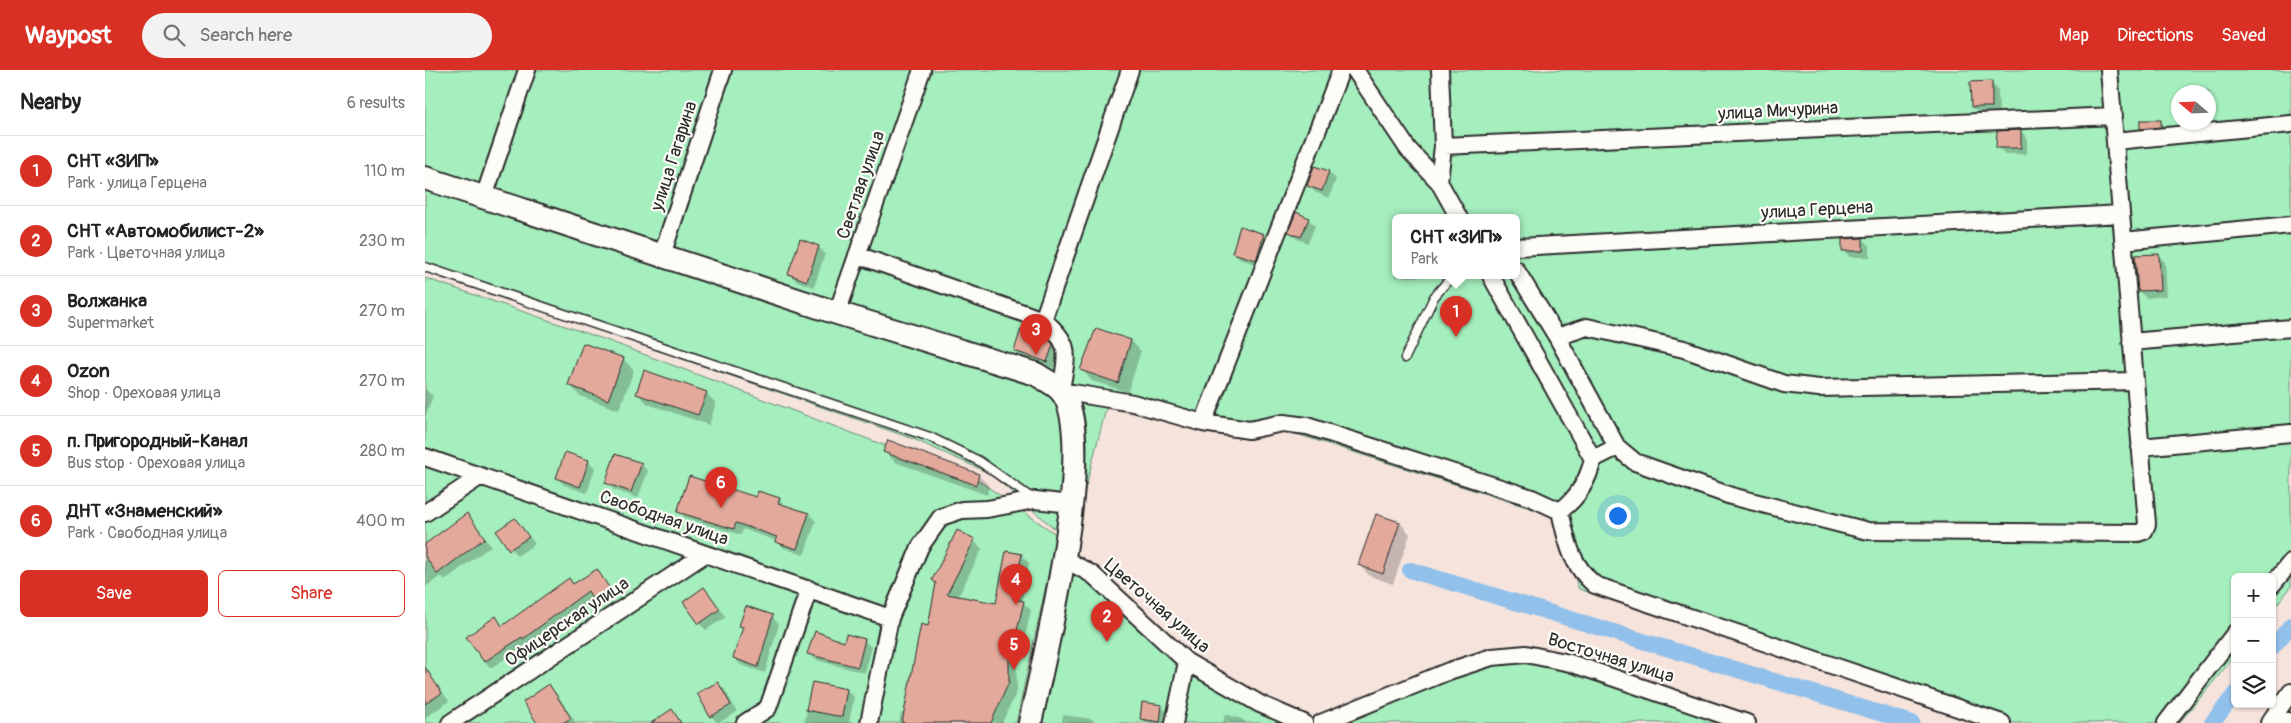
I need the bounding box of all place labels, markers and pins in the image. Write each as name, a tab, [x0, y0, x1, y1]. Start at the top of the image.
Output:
pin: 1	[1440, 296, 1472, 337]
pin: 3	[1020, 314, 1052, 355]
pin: 6	[705, 467, 737, 508]
pin: 4	[1000, 564, 1032, 605]
pin: 2	[1091, 601, 1123, 642]
pin: 5	[998, 629, 1030, 670]

